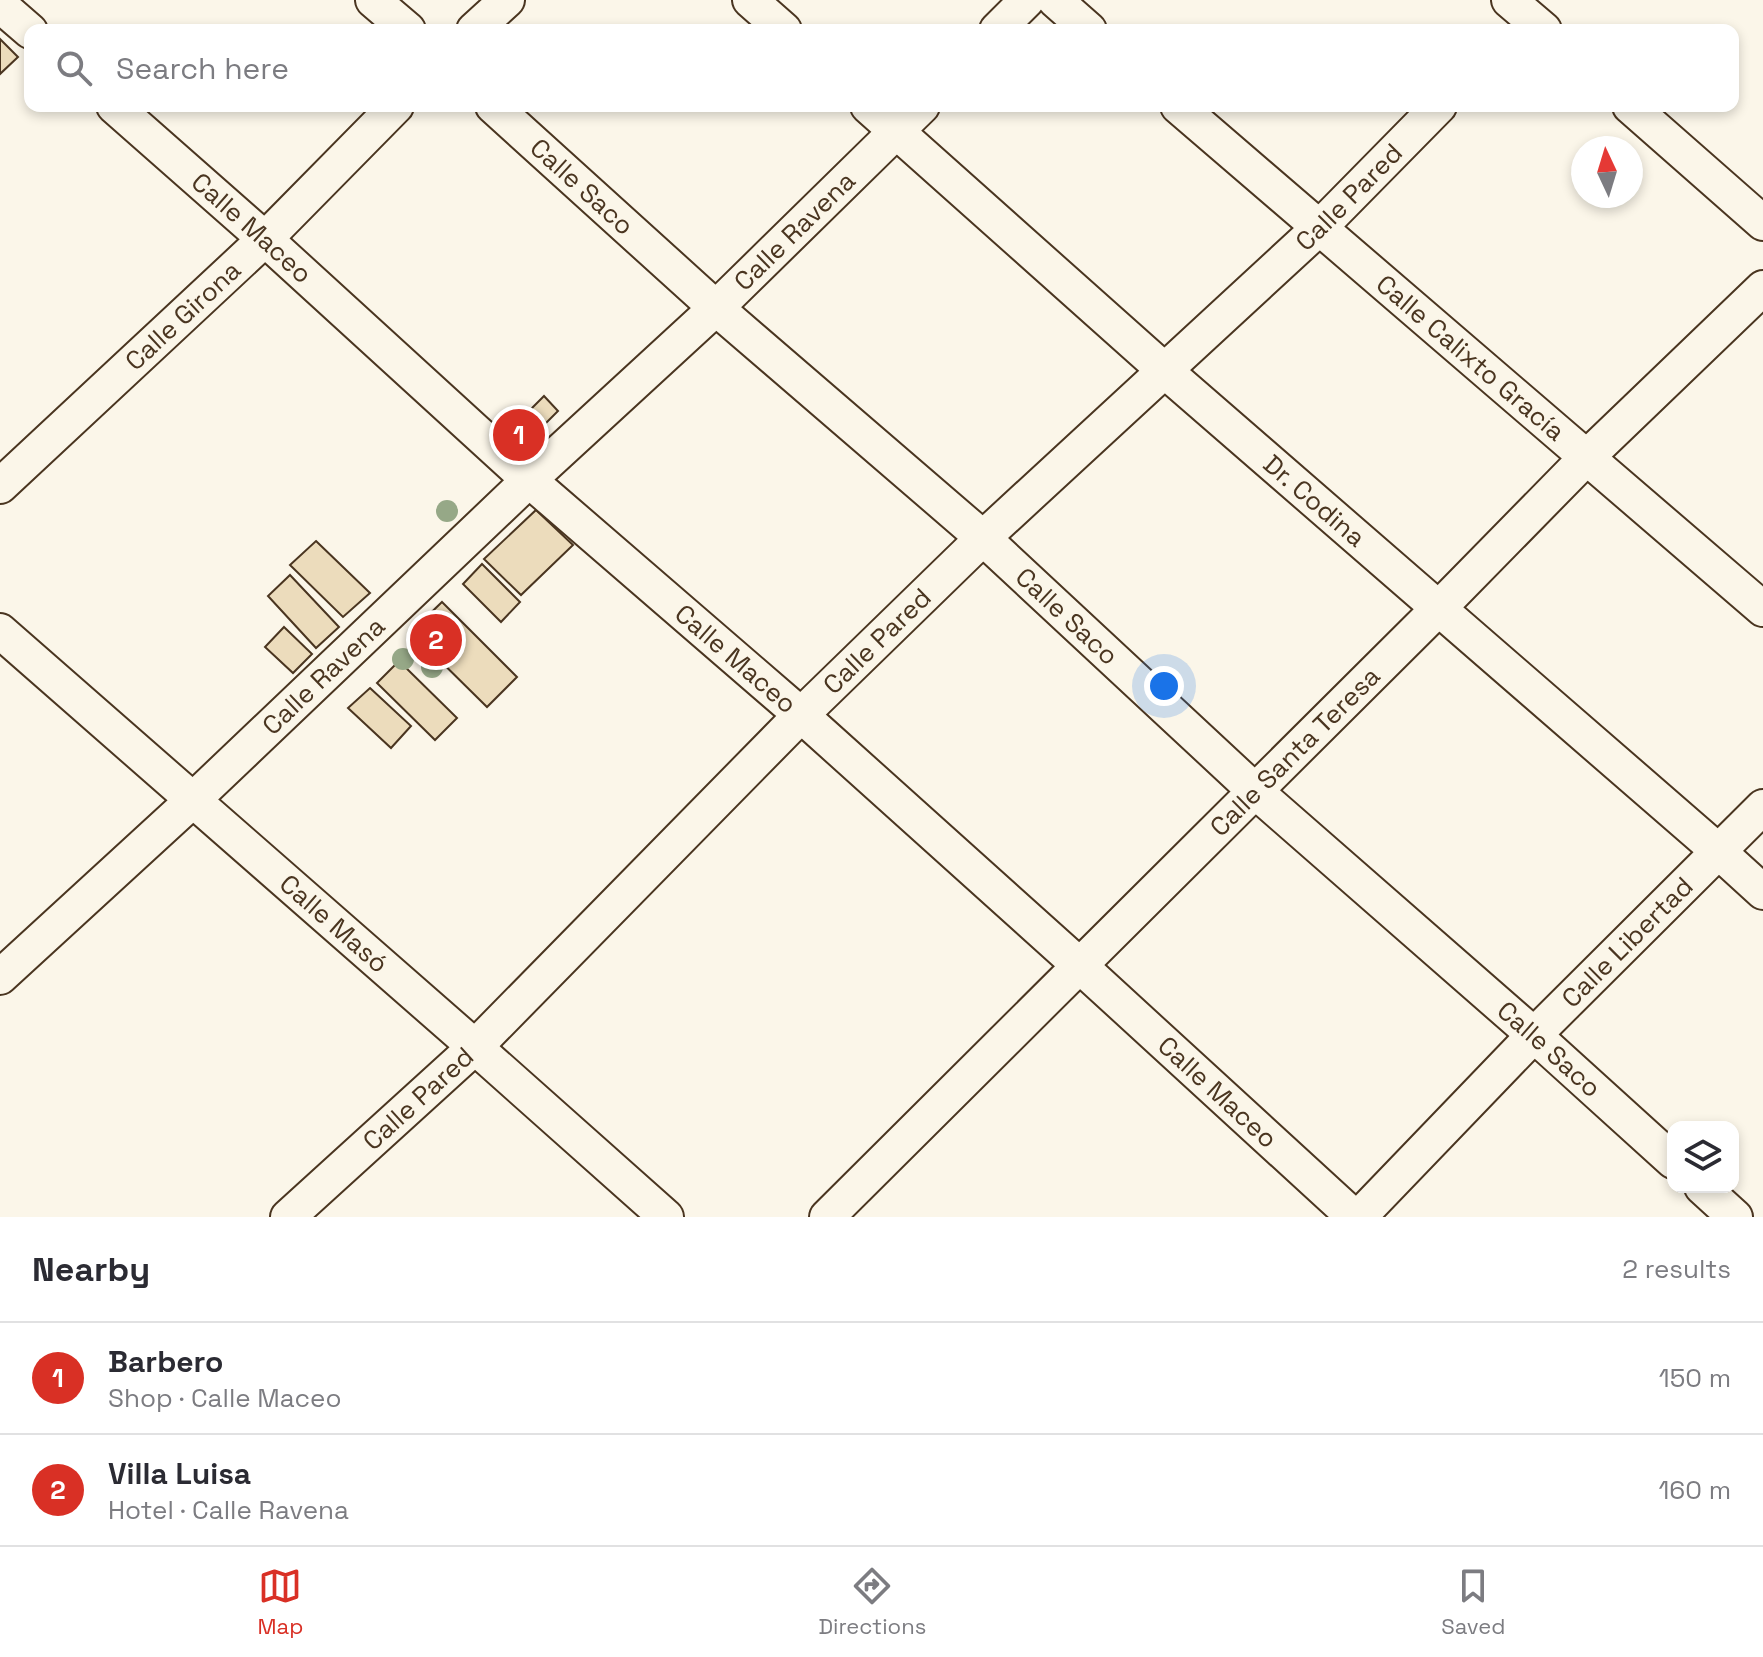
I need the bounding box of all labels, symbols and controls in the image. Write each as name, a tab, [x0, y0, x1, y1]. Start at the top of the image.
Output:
search box	[24, 24, 1739, 112]
icon: search	[52, 46, 96, 90]
text: Search here	[116, 49, 289, 88]
street label: Calle Saco	[523, 131, 641, 242]
street label: Calle Pared	[1288, 136, 1410, 258]
north arrow	[1571, 136, 1643, 208]
street label: Calle Ravena	[727, 164, 863, 298]
street label: Calle Maceo	[184, 165, 319, 291]
street label: Calle Girona	[118, 253, 248, 378]
street label: Calle Calixto Gracía	[1369, 267, 1572, 448]
pin: 1	[493, 405, 545, 465]
street label: Dr. Codina	[1256, 447, 1373, 554]
street label: Calle Saco	[1008, 560, 1126, 672]
street label: Calle Pared	[816, 581, 938, 702]
street label: Calle Maceo	[668, 597, 804, 721]
street label: Calle Ravena	[255, 609, 392, 742]
pin: 2	[410, 610, 462, 670]
street label: Calle Santa Teresa	[1202, 659, 1387, 844]
your location	[1144, 666, 1184, 706]
street label: Calle Masó	[273, 867, 395, 980]
street label: Calle Libertad	[1554, 869, 1700, 1015]
street label: Calle Saco	[1490, 993, 1608, 1105]
street label: Calle Maceo	[1151, 1029, 1285, 1155]
street label: Calle Pared	[356, 1040, 481, 1158]
map controls	[1667, 1121, 1739, 1193]
button: layers	[1667, 1121, 1739, 1193]
text: Nearby	[32, 1248, 150, 1291]
text: 2 results	[1622, 1252, 1731, 1286]
text: Barbero	[108, 1342, 223, 1381]
text: 1	[52, 1361, 64, 1395]
text: 150 m	[1659, 1361, 1731, 1395]
text: Shop · Calle Maceo	[108, 1381, 341, 1415]
text: Villa Luisa	[108, 1454, 251, 1493]
text: 2	[50, 1473, 66, 1507]
text: 160 m	[1659, 1473, 1731, 1507]
text: Hotel · Calle Ravena	[108, 1493, 349, 1527]
tab: Map	[258, 1564, 303, 1640]
tab: Directions	[818, 1564, 926, 1640]
tab: Saved	[1441, 1564, 1505, 1640]

